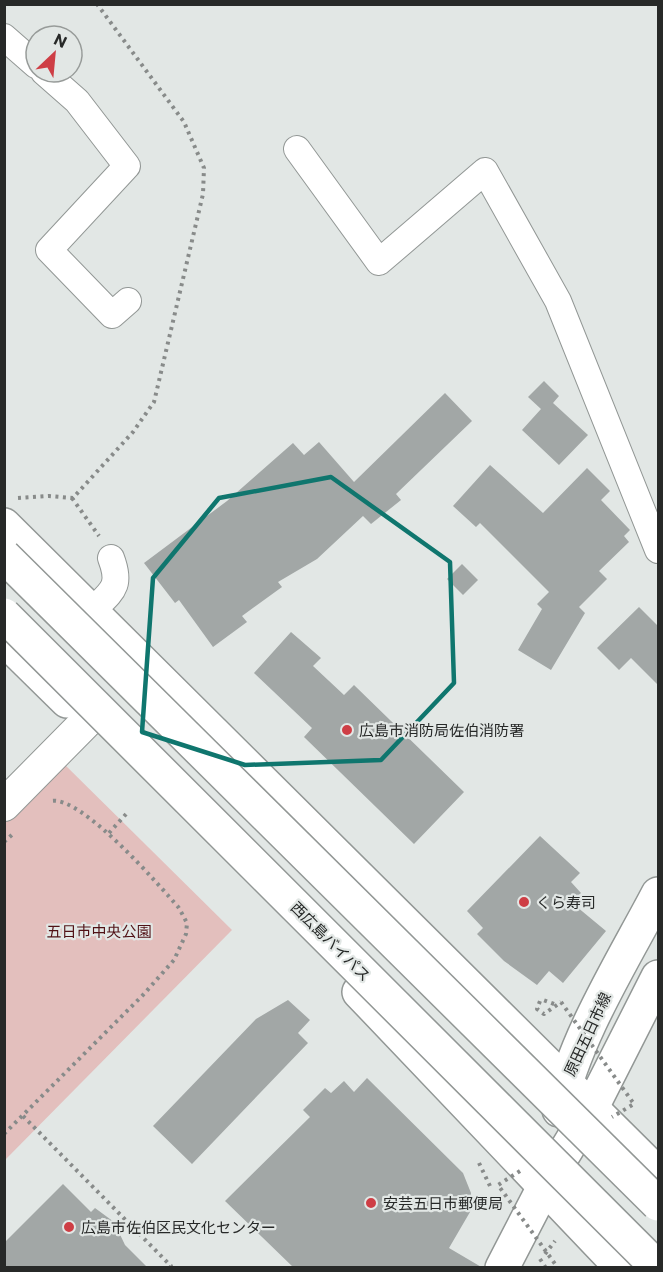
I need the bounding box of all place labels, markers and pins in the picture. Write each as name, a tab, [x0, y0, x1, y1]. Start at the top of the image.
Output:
place label: 広島市消防局佐伯消防署	[359, 721, 524, 739]
marker: 広島市消防局佐伯消防署	[340, 723, 354, 737]
place label: くら寿司	[536, 893, 596, 911]
marker: くら寿司	[517, 895, 531, 909]
place label: 安芸五日市郵便局	[383, 1194, 503, 1212]
marker: 安芸五日市郵便局	[364, 1196, 378, 1210]
place label: 広島市佐伯区民文化センター	[81, 1218, 276, 1236]
marker: 広島市佐伯区民文化センター	[62, 1220, 76, 1234]

